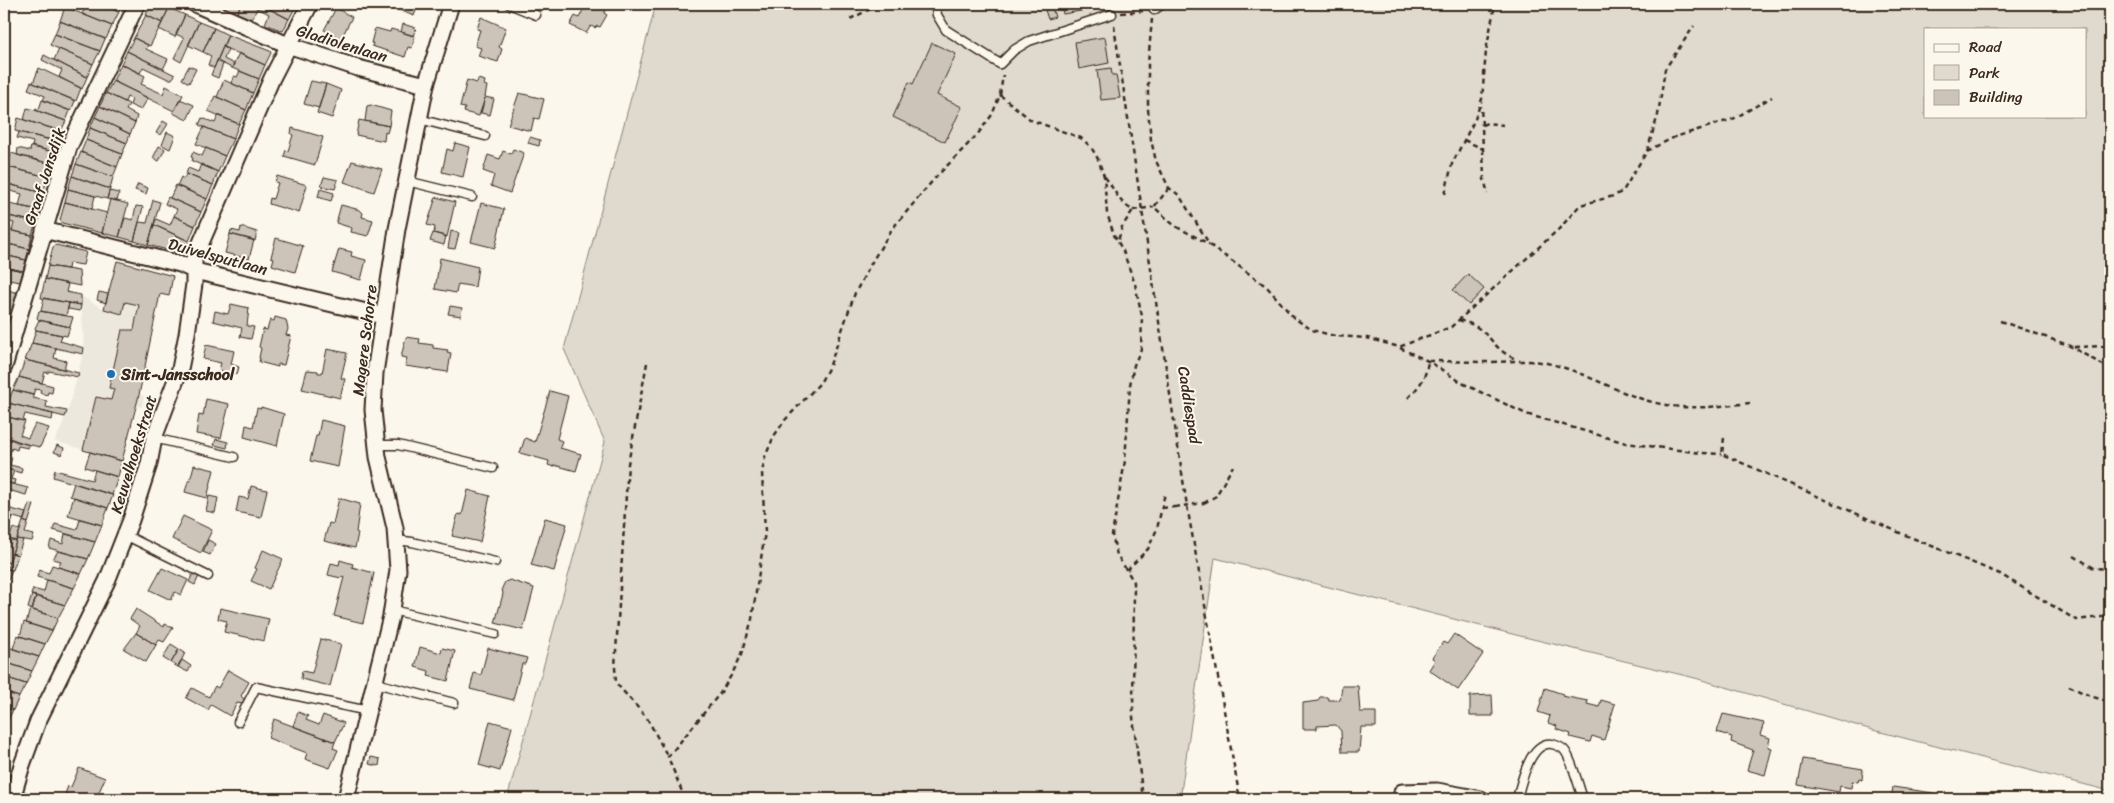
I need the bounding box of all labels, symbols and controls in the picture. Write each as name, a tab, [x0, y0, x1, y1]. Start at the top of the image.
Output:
street label: Gladiolenlaan	[293, 16, 391, 71]
legend	[1924, 28, 2086, 118]
text: Road	[1969, 34, 2002, 60]
text: Park	[1969, 60, 2000, 86]
text: Building	[1969, 84, 2023, 110]
street label: Graaf Jansdijk	[15, 123, 74, 229]
street label: Duivelsputlaan	[165, 229, 271, 284]
street label: Magere Schorre	[343, 283, 386, 397]
place label: Sint-Jansschool	[120, 360, 236, 389]
street label: Caddiespad	[1169, 364, 1210, 448]
marker: Sint-Jansschool	[105, 368, 117, 380]
street label: Keuvelhoekstraat	[102, 391, 165, 517]

